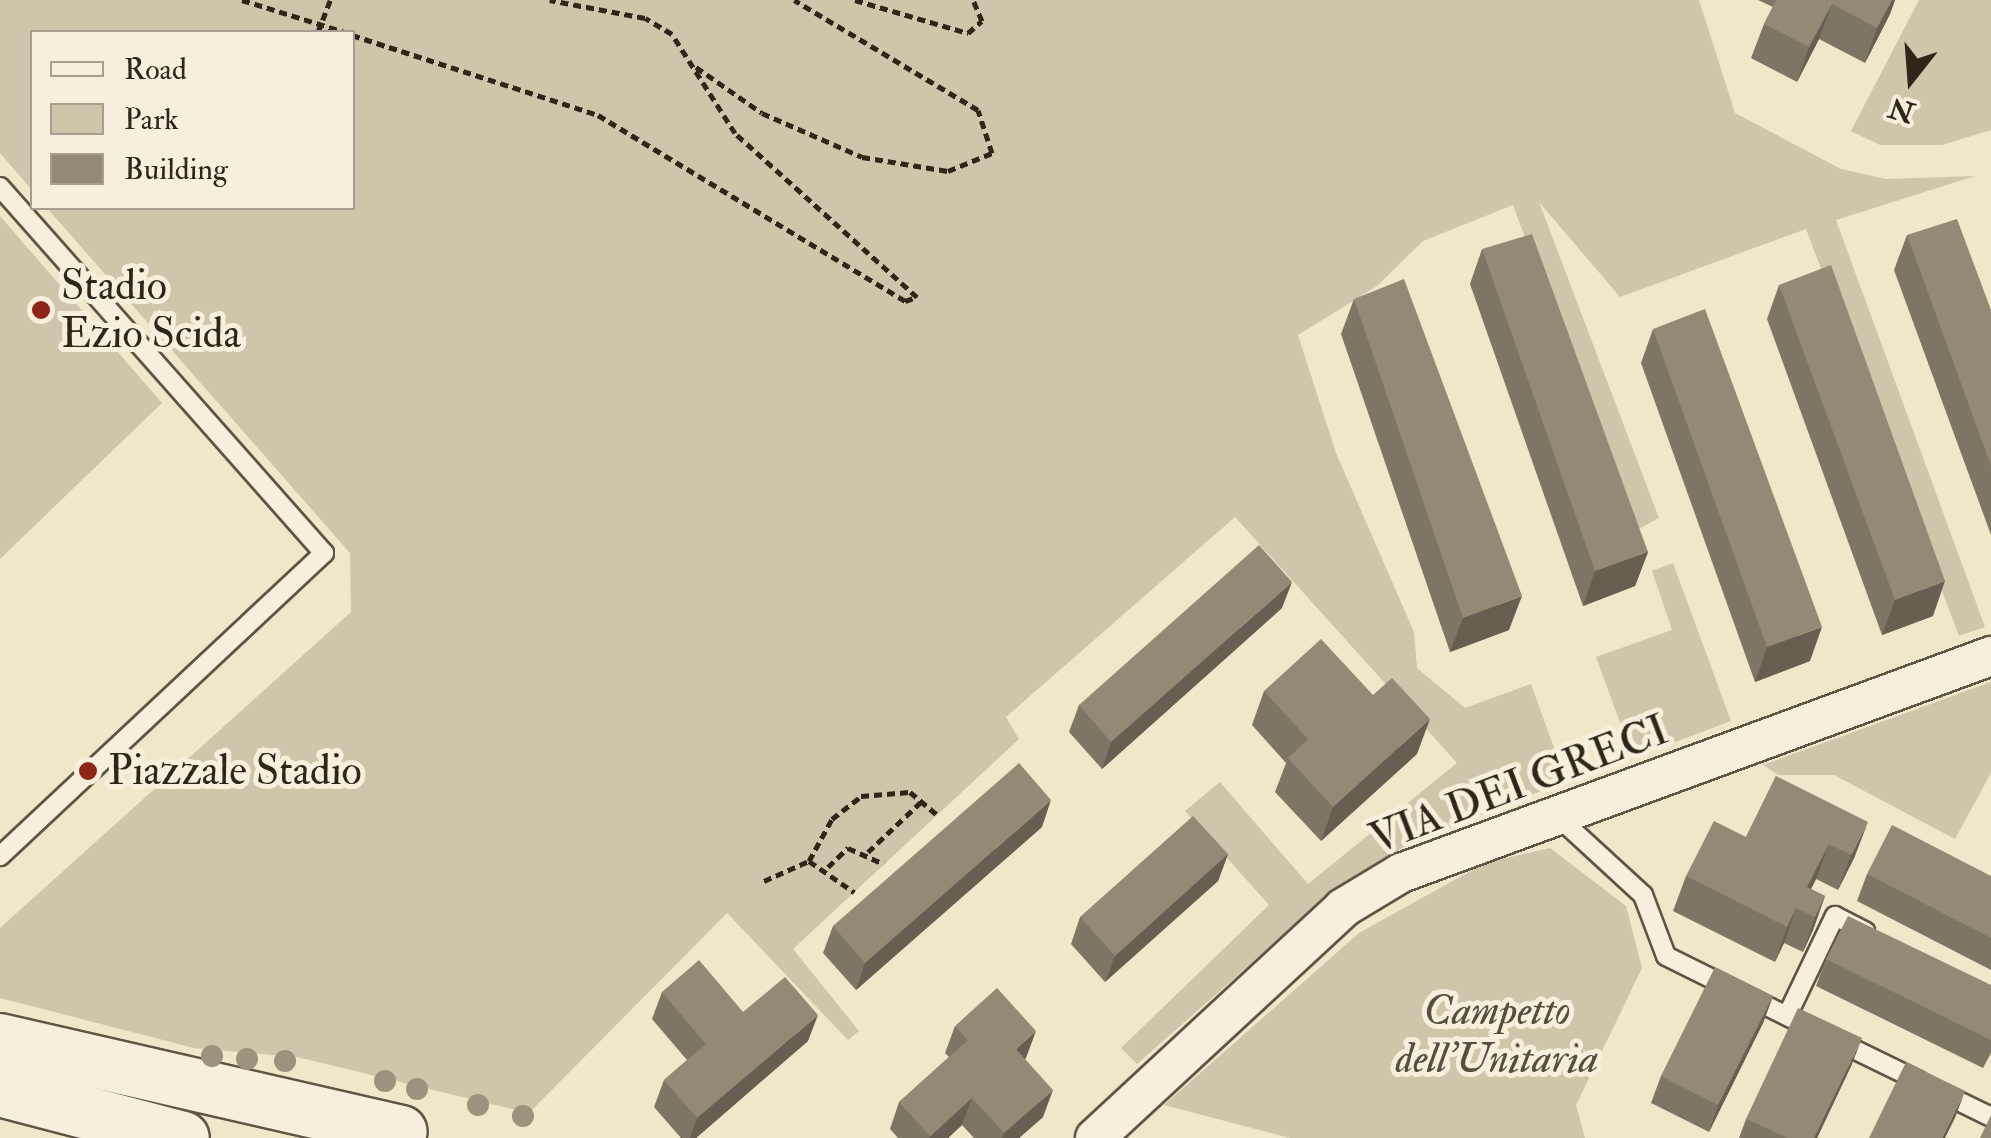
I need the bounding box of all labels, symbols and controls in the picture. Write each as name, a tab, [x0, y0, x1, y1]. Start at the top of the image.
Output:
legend	[30, 30, 355, 210]
north arrow	[1861, 30, 1961, 130]
text: Road	[124, 51, 187, 88]
text: N	[1885, 89, 1919, 130]
text: Park	[124, 101, 179, 138]
text: Building	[124, 151, 228, 188]
place label: Stadio Ezio Scida	[61, 261, 241, 360]
marker: Stadio Ezio Scida	[30, 299, 52, 321]
street label: VIA DEI GRECI	[1363, 705, 1675, 865]
place label: Piazzale Stadio	[108, 746, 362, 796]
marker: Piazzale Stadio	[77, 760, 99, 782]
park label: Campetto dell'Unitaria	[1396, 986, 1598, 1084]

